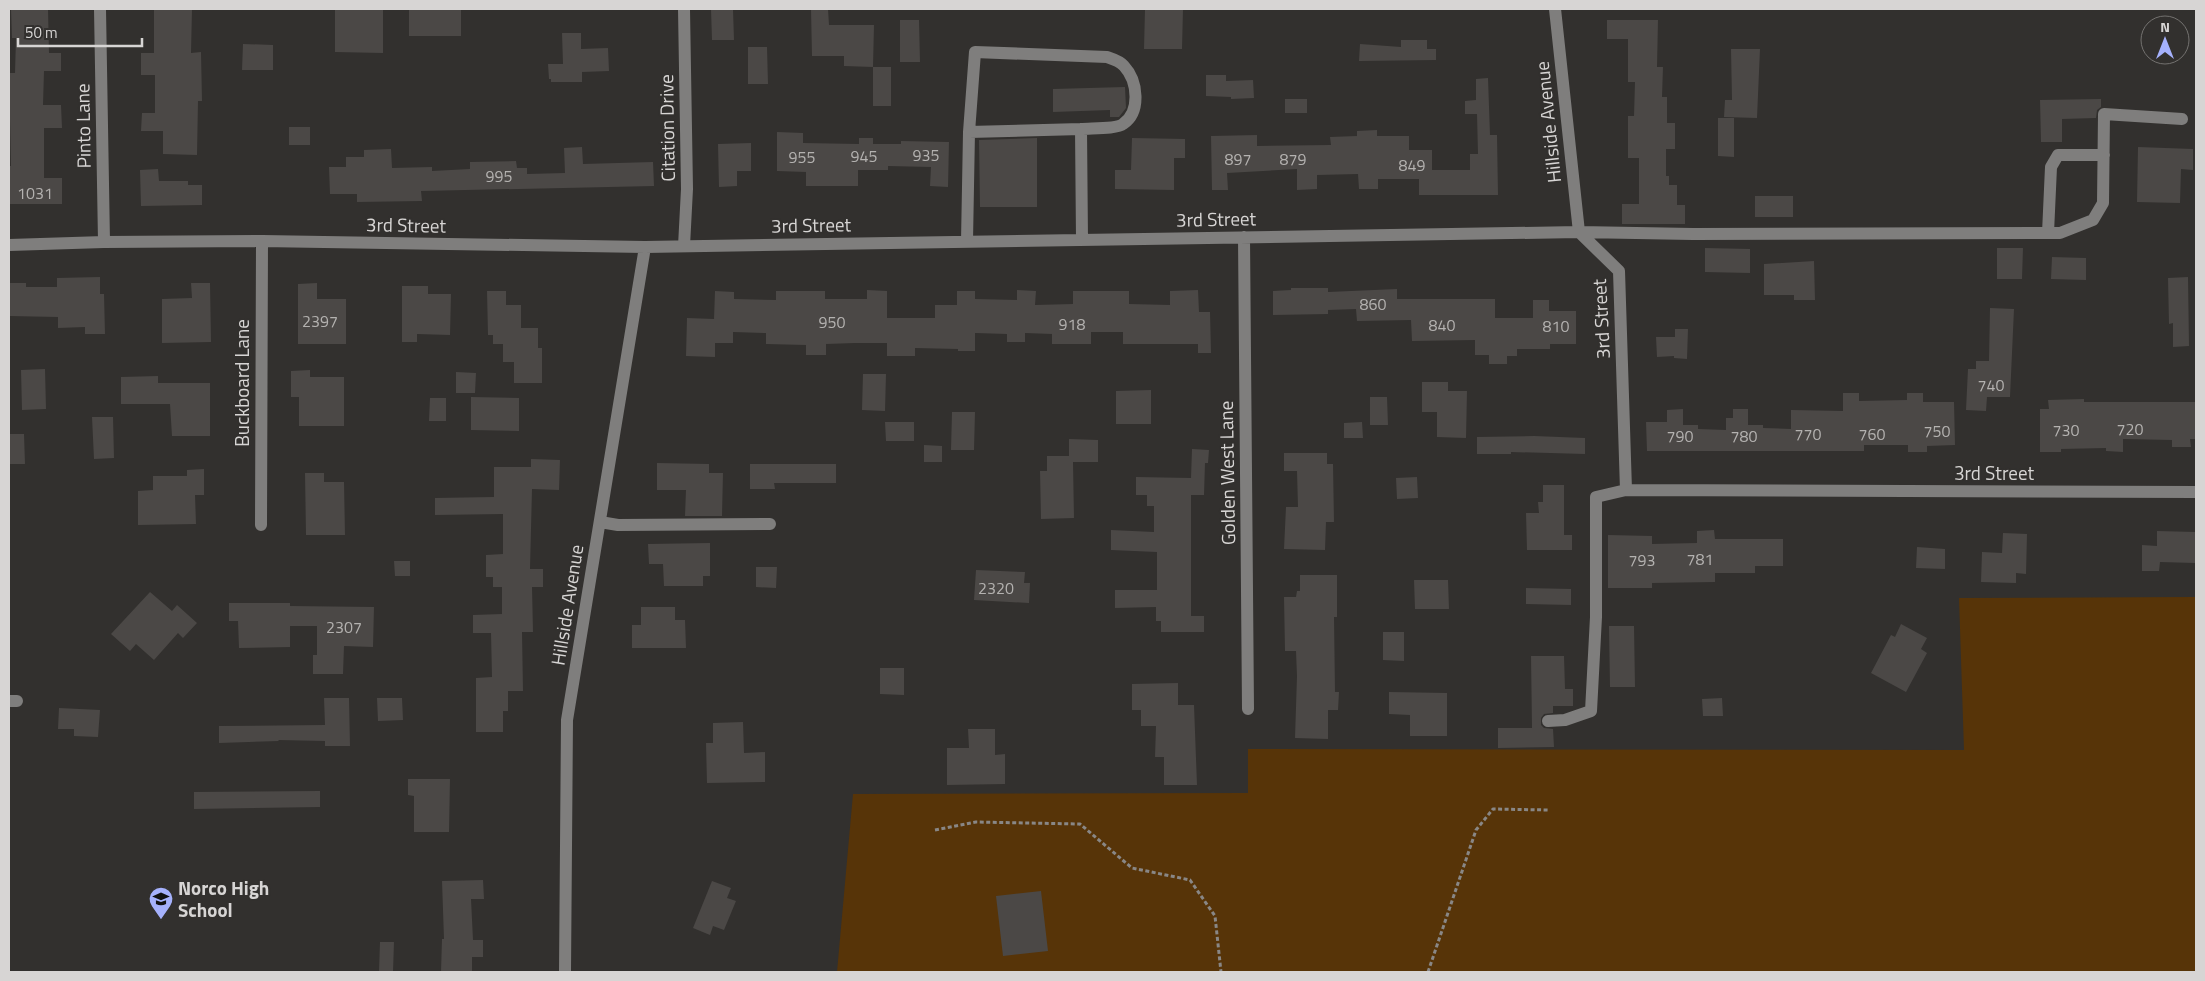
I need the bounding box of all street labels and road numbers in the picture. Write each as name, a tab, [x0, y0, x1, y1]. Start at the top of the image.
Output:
street label: Hillside Avenue	[1527, 60, 1568, 184]
street label: Citation Drive	[651, 74, 682, 182]
street label: Pinto Lane	[67, 83, 98, 169]
street label: 3rd Street	[1176, 203, 1257, 234]
street label: 3rd Street	[366, 209, 447, 240]
street label: 3rd Street	[771, 209, 852, 240]
street label: 3rd Street	[1584, 278, 1617, 360]
street label: Buckboard Lane	[227, 319, 256, 447]
street label: Golden West Lane	[1211, 401, 1242, 545]
street label: 3rd Street	[1954, 458, 2034, 487]
street label: Hillside Avenue	[543, 542, 590, 667]

